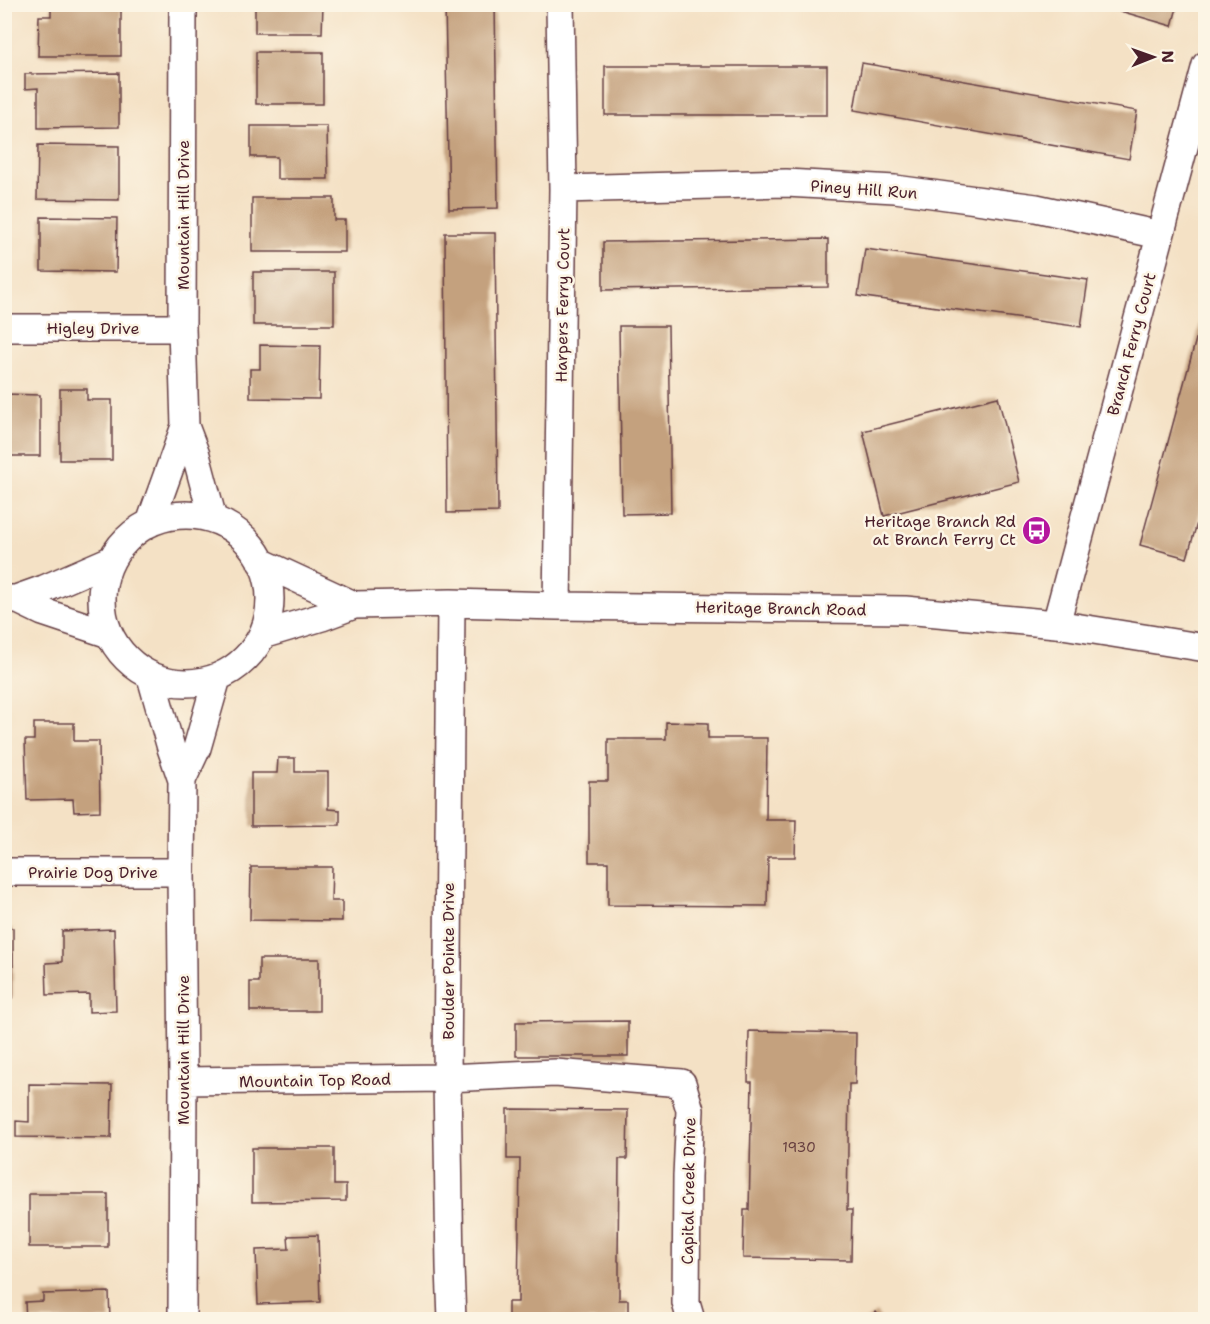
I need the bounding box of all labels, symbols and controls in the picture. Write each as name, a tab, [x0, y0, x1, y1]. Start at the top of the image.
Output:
north arrow	[1123, 27, 1183, 87]
text: N	[1157, 50, 1178, 63]
street label: Mountain Hill Drive	[173, 140, 194, 290]
street label: Piney Hill Run	[810, 175, 918, 204]
street label: Harpers Ferry Court	[551, 228, 574, 383]
street label: Branch Ferry Court	[1102, 270, 1161, 418]
street label: Higley Drive	[46, 318, 140, 339]
place label: Heritage Branch Rd at Branch Ferry Ct	[864, 511, 1016, 550]
bus stop icon: Heritage Branch Rd at Branch Ferry Ct	[1021, 514, 1053, 546]
street label: Heritage Branch Road	[695, 597, 867, 620]
street label: Prairie Dog Drive	[28, 862, 158, 883]
street label: Boulder Pointe Drive	[438, 882, 459, 1040]
street label: Mountain Hill Drive	[173, 975, 194, 1125]
street label: Mountain Top Road	[239, 1069, 391, 1092]
street label: Capital Creek Drive	[677, 1117, 700, 1265]
house number: 1930	[782, 1138, 816, 1156]

